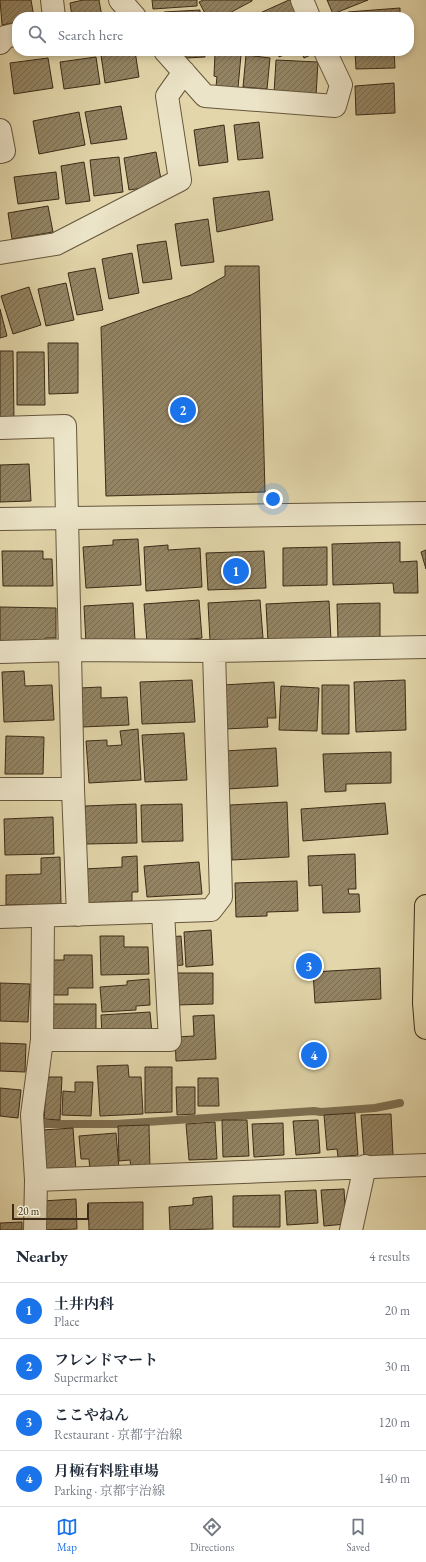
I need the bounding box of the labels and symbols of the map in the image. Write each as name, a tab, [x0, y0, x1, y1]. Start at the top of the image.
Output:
pin: 2	[170, 395, 196, 425]
your location	[263, 489, 283, 509]
pin: 1	[223, 556, 249, 586]
pin: 3	[296, 951, 322, 981]
pin: 4	[301, 1040, 327, 1070]
scale bar	[12, 1202, 89, 1221]

